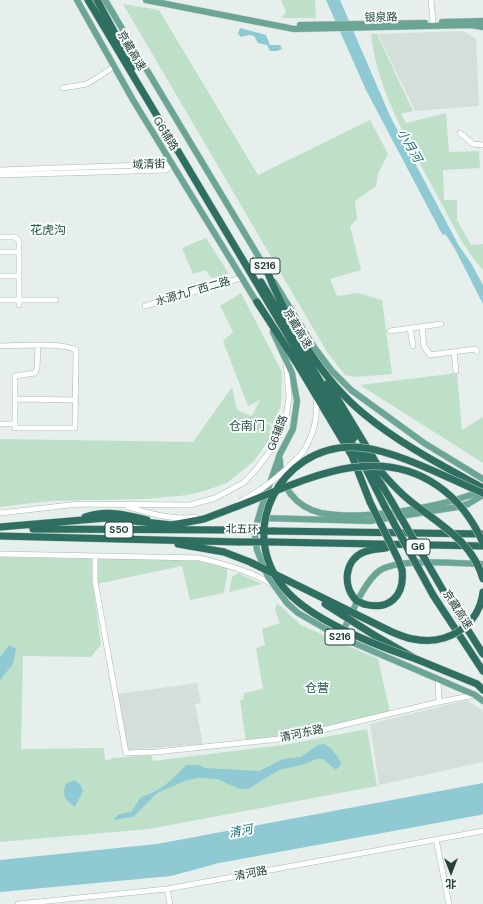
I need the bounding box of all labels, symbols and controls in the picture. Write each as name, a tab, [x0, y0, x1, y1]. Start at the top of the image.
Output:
street label: 银泉路	[364, 11, 398, 25]
street label: 京藏高速	[114, 29, 148, 73]
street label: G6辅路	[150, 115, 180, 153]
water label: 小月河	[394, 127, 424, 165]
street label: 域清街	[132, 158, 166, 172]
district label: 花虎沟	[30, 224, 66, 238]
road number: S216	[250, 258, 280, 274]
street label: 水源九厂西二路	[154, 275, 232, 309]
street label: 京藏高速	[280, 307, 314, 351]
street label: G6辅路	[265, 413, 291, 453]
district label: 仓南门	[229, 420, 265, 434]
road number: S50	[105, 522, 133, 538]
street label: 北五环	[225, 523, 259, 537]
road number: G6	[406, 539, 430, 555]
street label: 京藏高速	[439, 588, 475, 632]
road number: S216	[325, 629, 355, 645]
district label: 仓营	[305, 682, 329, 696]
street label: 清河东路	[279, 723, 325, 745]
water label: 清河	[228, 823, 254, 841]
north arrow	[431, 852, 471, 892]
street label: 清河路	[234, 864, 268, 884]
text: 北	[446, 877, 457, 891]

